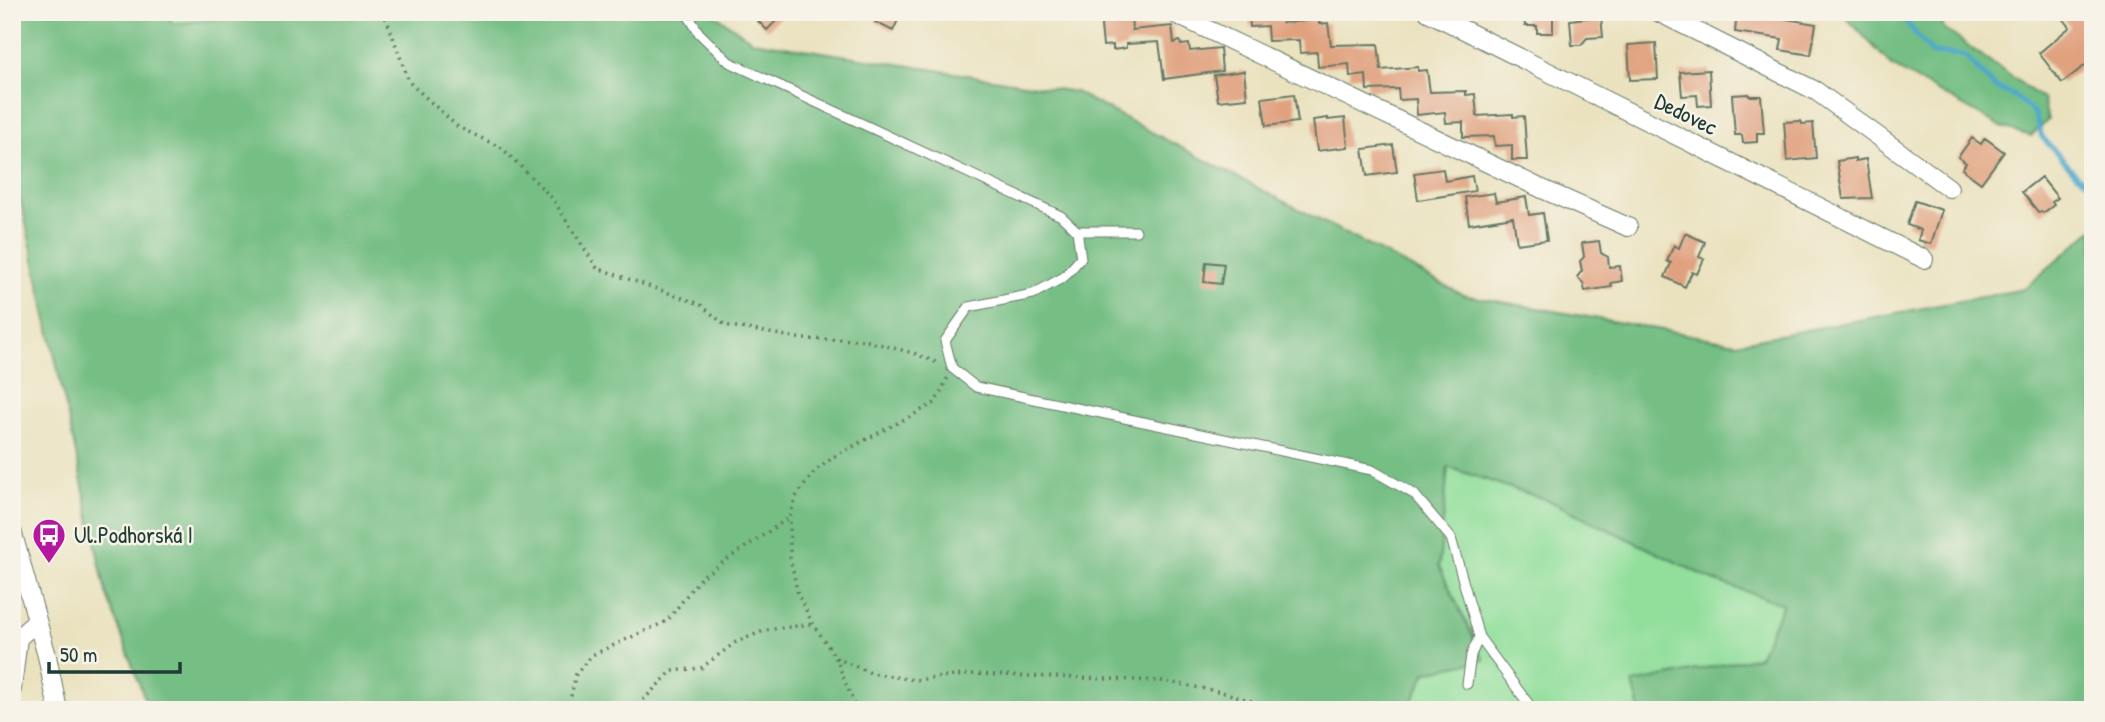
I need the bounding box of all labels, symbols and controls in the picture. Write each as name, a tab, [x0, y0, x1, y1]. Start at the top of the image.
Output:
street label: Dedovec	[1650, 85, 1723, 142]
bus stop icon: Ul.Podhorská I	[30, 516, 68, 565]
place label: Ul.Podhorská I	[74, 519, 193, 550]
scale bar	[49, 631, 180, 675]
text: 50 m	[60, 640, 97, 669]

